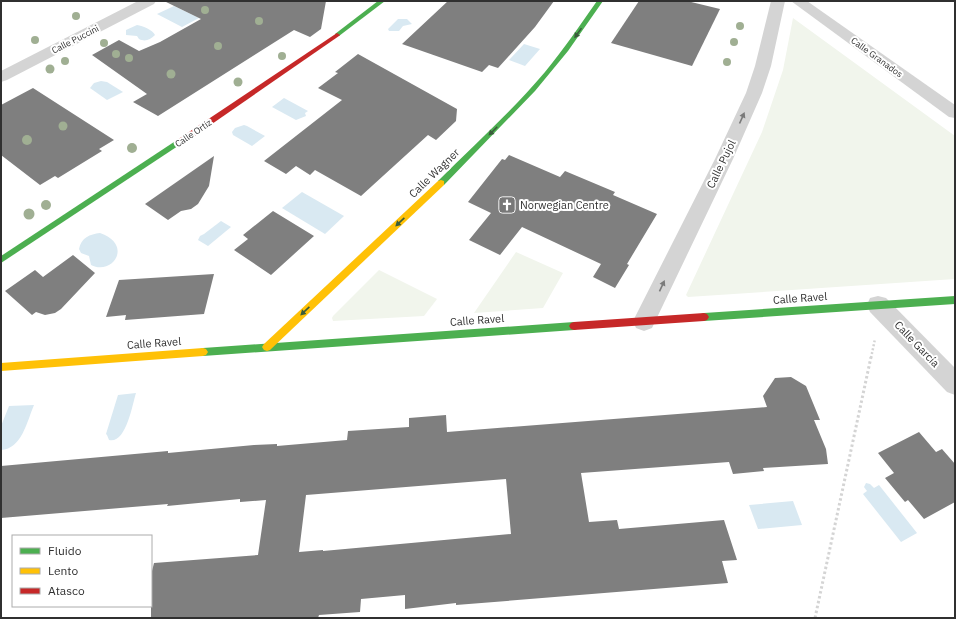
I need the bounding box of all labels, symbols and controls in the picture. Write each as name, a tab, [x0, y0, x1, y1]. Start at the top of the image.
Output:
street label: Calle Puccini	[50, 22, 100, 56]
one-way arrow	[574, 28, 582, 38]
street label: Calle Granados	[849, 35, 905, 79]
one-way arrow	[739, 113, 745, 124]
street label: Calle Ortiz	[173, 117, 213, 149]
one-way arrow	[489, 126, 498, 136]
street label: Calle Pujol	[703, 138, 739, 190]
street label: Calle Wagner	[406, 145, 462, 201]
church icon: Norwegian Centre	[497, 195, 517, 215]
place label: Norwegian Centre	[520, 198, 609, 212]
one-way arrow	[395, 217, 405, 227]
one-way arrow	[659, 280, 665, 292]
street label: Calle Ravel	[772, 289, 828, 307]
one-way arrow	[301, 306, 310, 315]
street label: Calle Ravel	[449, 311, 505, 329]
street label: Calle García	[891, 318, 943, 370]
street label: Calle Ravel	[126, 334, 182, 352]
legend	[12, 535, 152, 607]
text: Fluido	[48, 543, 82, 558]
text: Lento	[48, 563, 78, 578]
text: Atasco	[48, 583, 85, 598]

